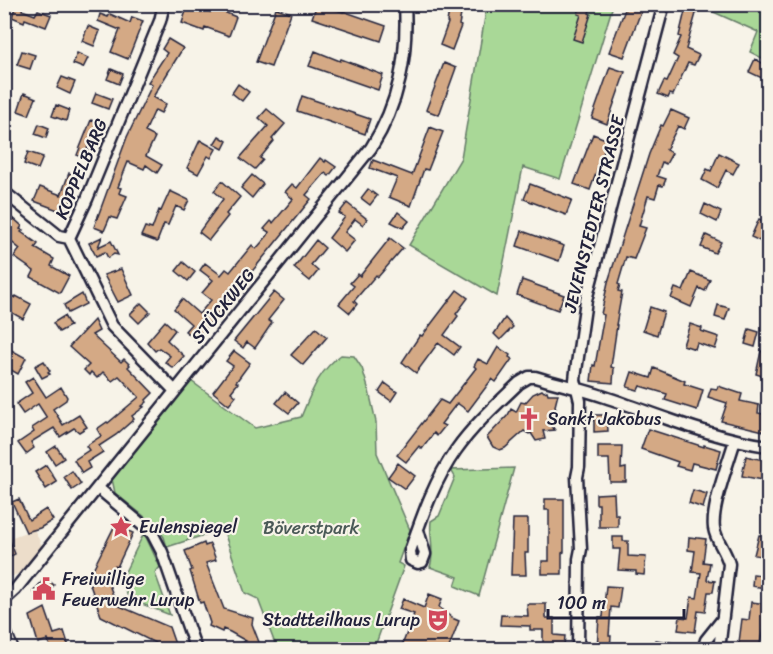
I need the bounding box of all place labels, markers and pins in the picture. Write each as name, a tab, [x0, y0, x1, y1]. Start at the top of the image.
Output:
place label: Sankt Jakobus	[547, 403, 662, 435]
church icon: Sankt Jakobus	[516, 406, 542, 432]
place label: Eulenspiegel	[139, 511, 238, 543]
place icon: Eulenspiegel	[108, 514, 134, 540]
place label: Freiwillige Feuerwehr Lurup	[62, 563, 195, 616]
public building icon: Freiwillige Feuerwehr Lurup	[31, 576, 57, 602]
place label: Stadtteilhaus Lurup	[263, 604, 420, 636]
theatre icon: Stadtteilhaus Lurup	[425, 607, 451, 633]

